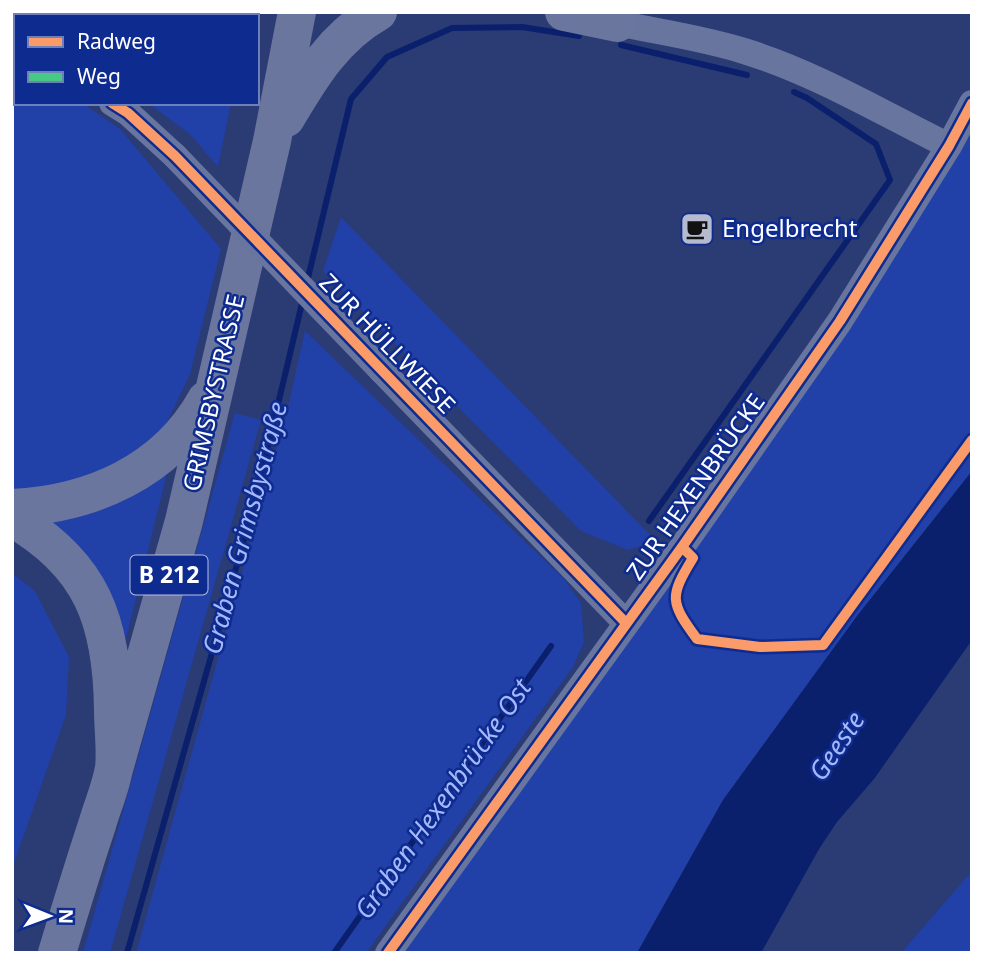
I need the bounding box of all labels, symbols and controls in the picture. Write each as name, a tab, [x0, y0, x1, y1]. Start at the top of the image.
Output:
legend	[14, 14, 259, 105]
text: Radweg	[77, 27, 156, 55]
text: Weg	[77, 62, 121, 90]
cafe icon: Engelbrecht	[678, 210, 716, 248]
place label: Engelbrecht	[722, 211, 858, 244]
street label: ZUR HÜLLWIESE	[313, 266, 463, 420]
street label: GRIMSBYSTRASSE	[174, 291, 251, 494]
street label: ZUR HEXENBRÜCKE	[618, 386, 772, 586]
water label: Graben Grimsbystraße	[193, 397, 295, 658]
road number: B 212	[130, 555, 208, 594]
water label: Graben Hexenbrücke Ost	[345, 670, 540, 926]
water label: Geeste	[800, 704, 872, 787]
north arrow	[14, 881, 84, 951]
text: N	[53, 908, 79, 924]

